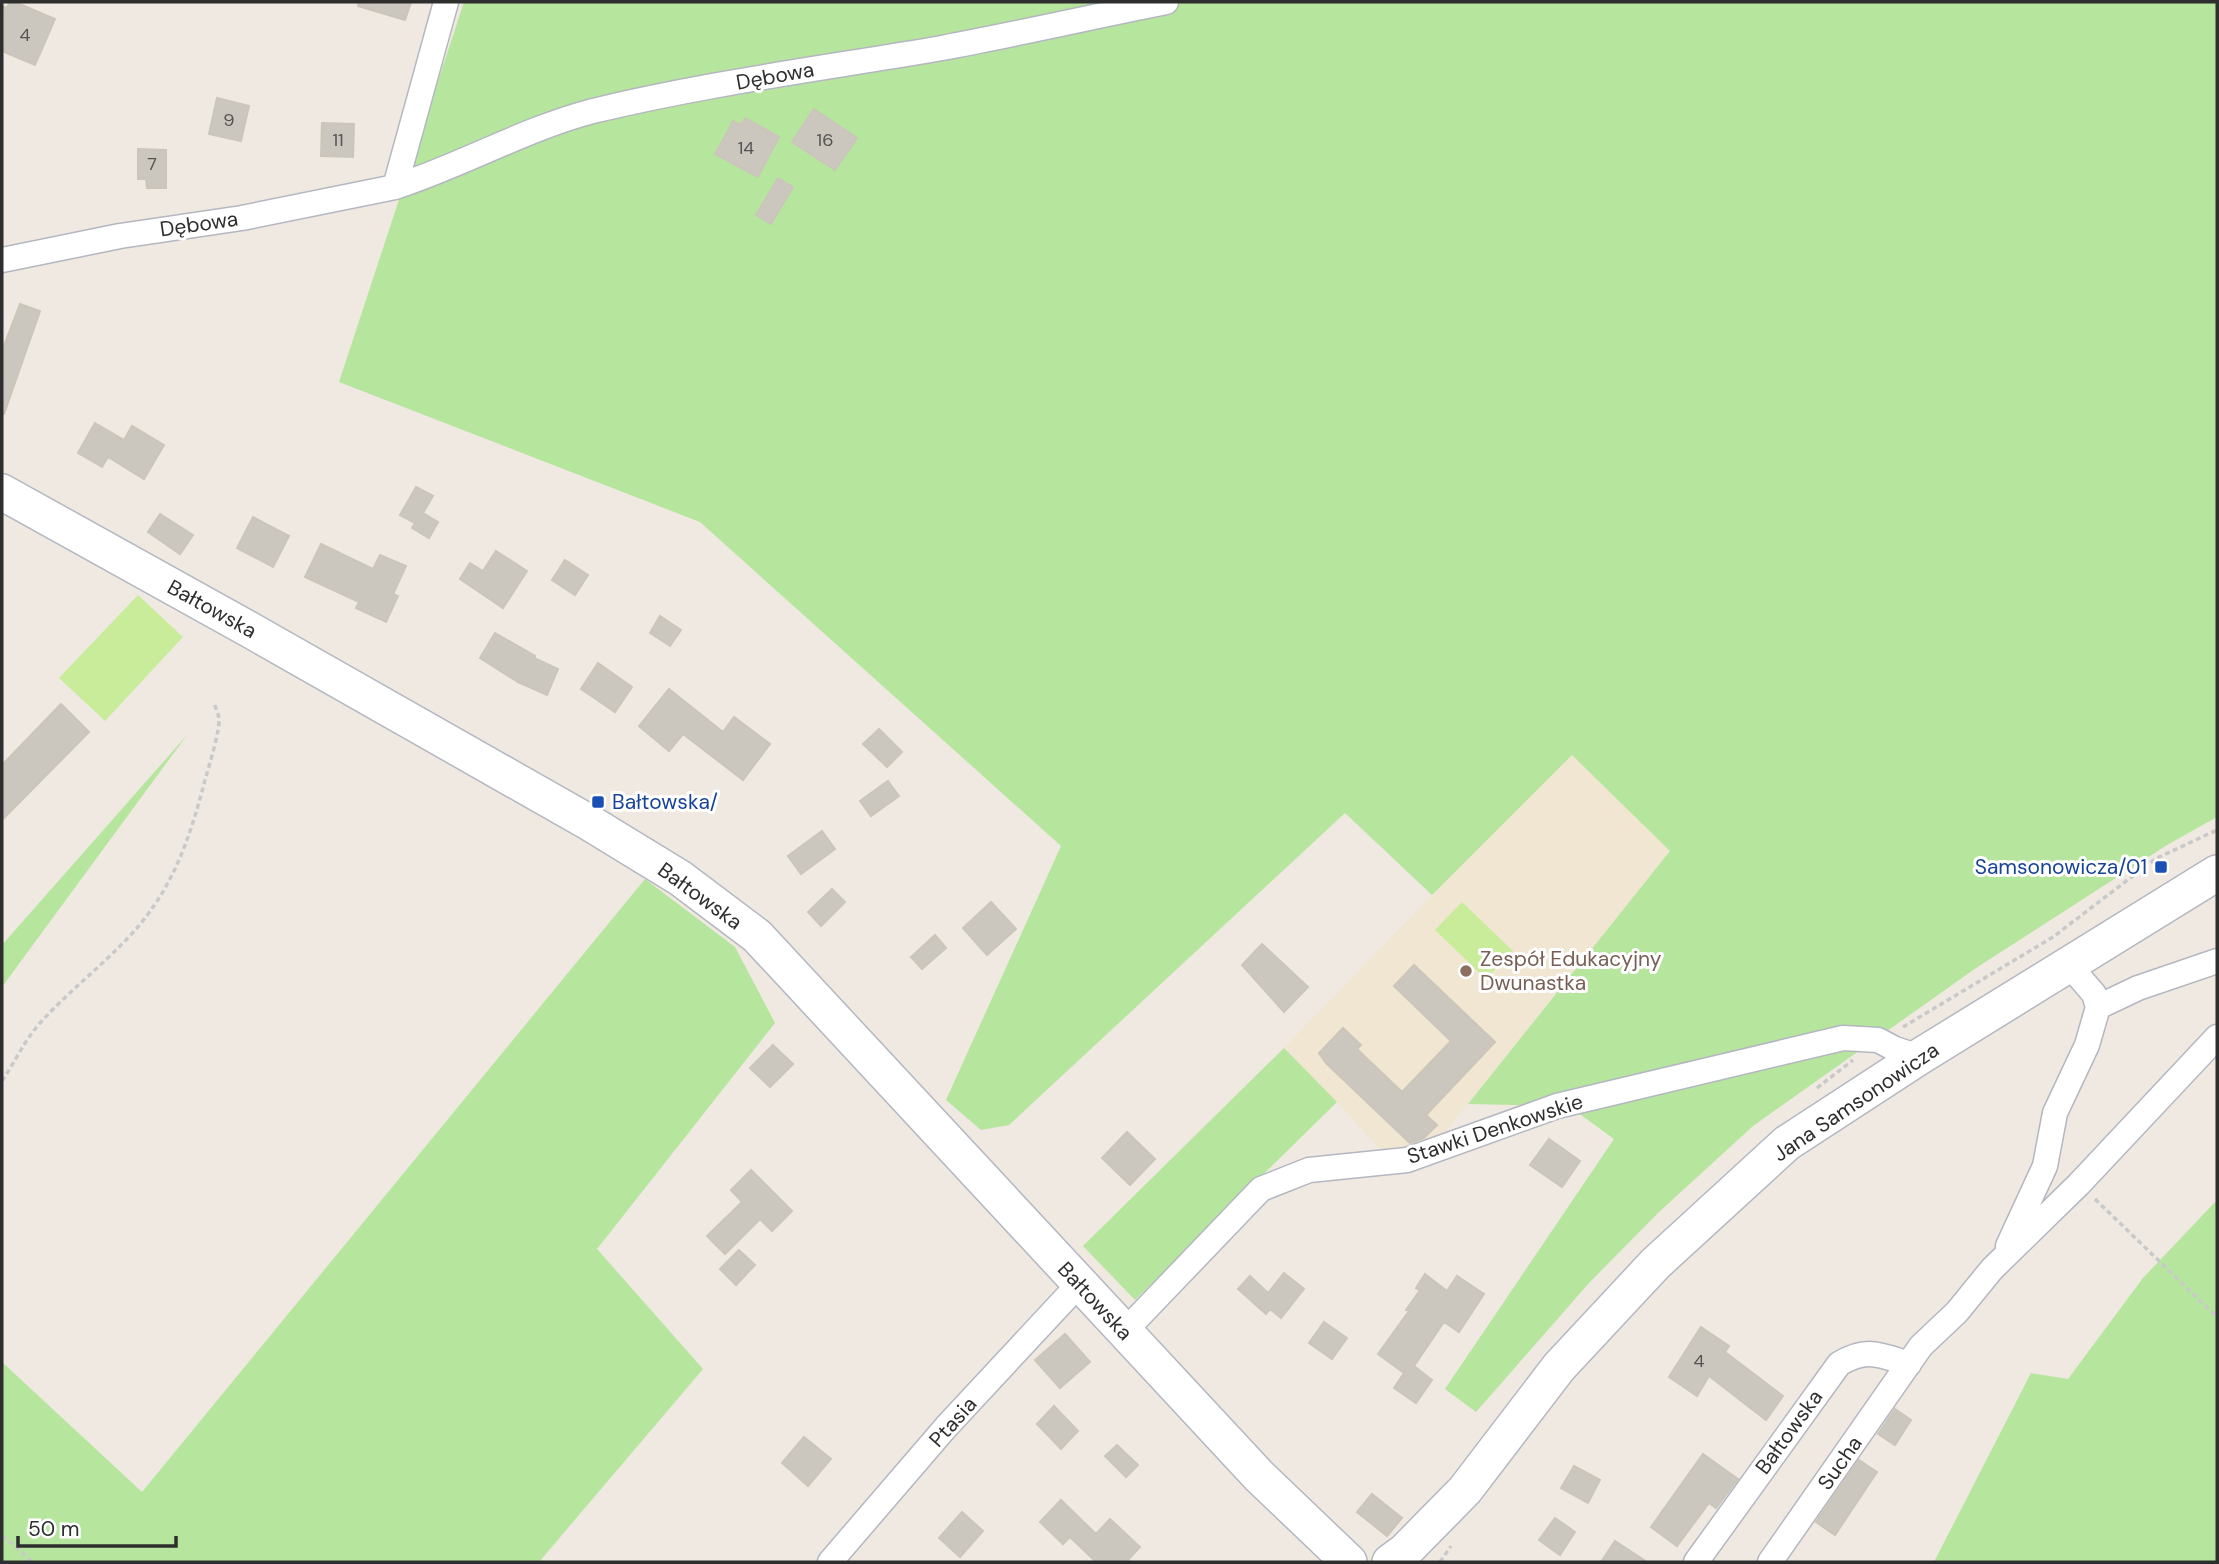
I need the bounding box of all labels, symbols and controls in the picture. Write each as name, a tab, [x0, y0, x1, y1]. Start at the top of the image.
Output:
house number: 4	[20, 23, 31, 47]
street label: Dębowa	[734, 55, 816, 97]
house number: 9	[223, 108, 235, 132]
house number: 11	[332, 128, 344, 152]
house number: 16	[817, 128, 833, 152]
house number: 14	[738, 136, 754, 160]
house number: 7	[147, 152, 157, 176]
street label: Dębowa	[158, 205, 240, 243]
street label: Bałtowska	[162, 573, 262, 645]
place label: Bałtowska/	[612, 788, 718, 816]
marker: Bałtowska/	[590, 794, 606, 810]
place label: Samsonowicza/01	[1975, 853, 2147, 881]
street label: Bałtowska	[652, 856, 748, 936]
marker: Samsonowicza/01	[2153, 859, 2169, 875]
place label: Zespół Edukacyjny Dwunastka	[1480, 945, 1662, 997]
marker: Zespół Edukacyjny Dwunastka	[1458, 963, 1474, 979]
street label: Jana Samsonowicza	[1768, 1036, 1944, 1168]
street label: Stawki Denkowskie	[1404, 1087, 1587, 1171]
street label: Bałtowska	[1051, 1256, 1139, 1346]
house number: 4	[1694, 1349, 1705, 1373]
street label: Bałtowska	[1749, 1384, 1829, 1480]
street label: Ptasia	[923, 1391, 983, 1453]
street label: Sucha	[1811, 1431, 1869, 1495]
scale bar	[18, 1504, 175, 1548]
text: 50 m	[28, 1515, 79, 1543]

